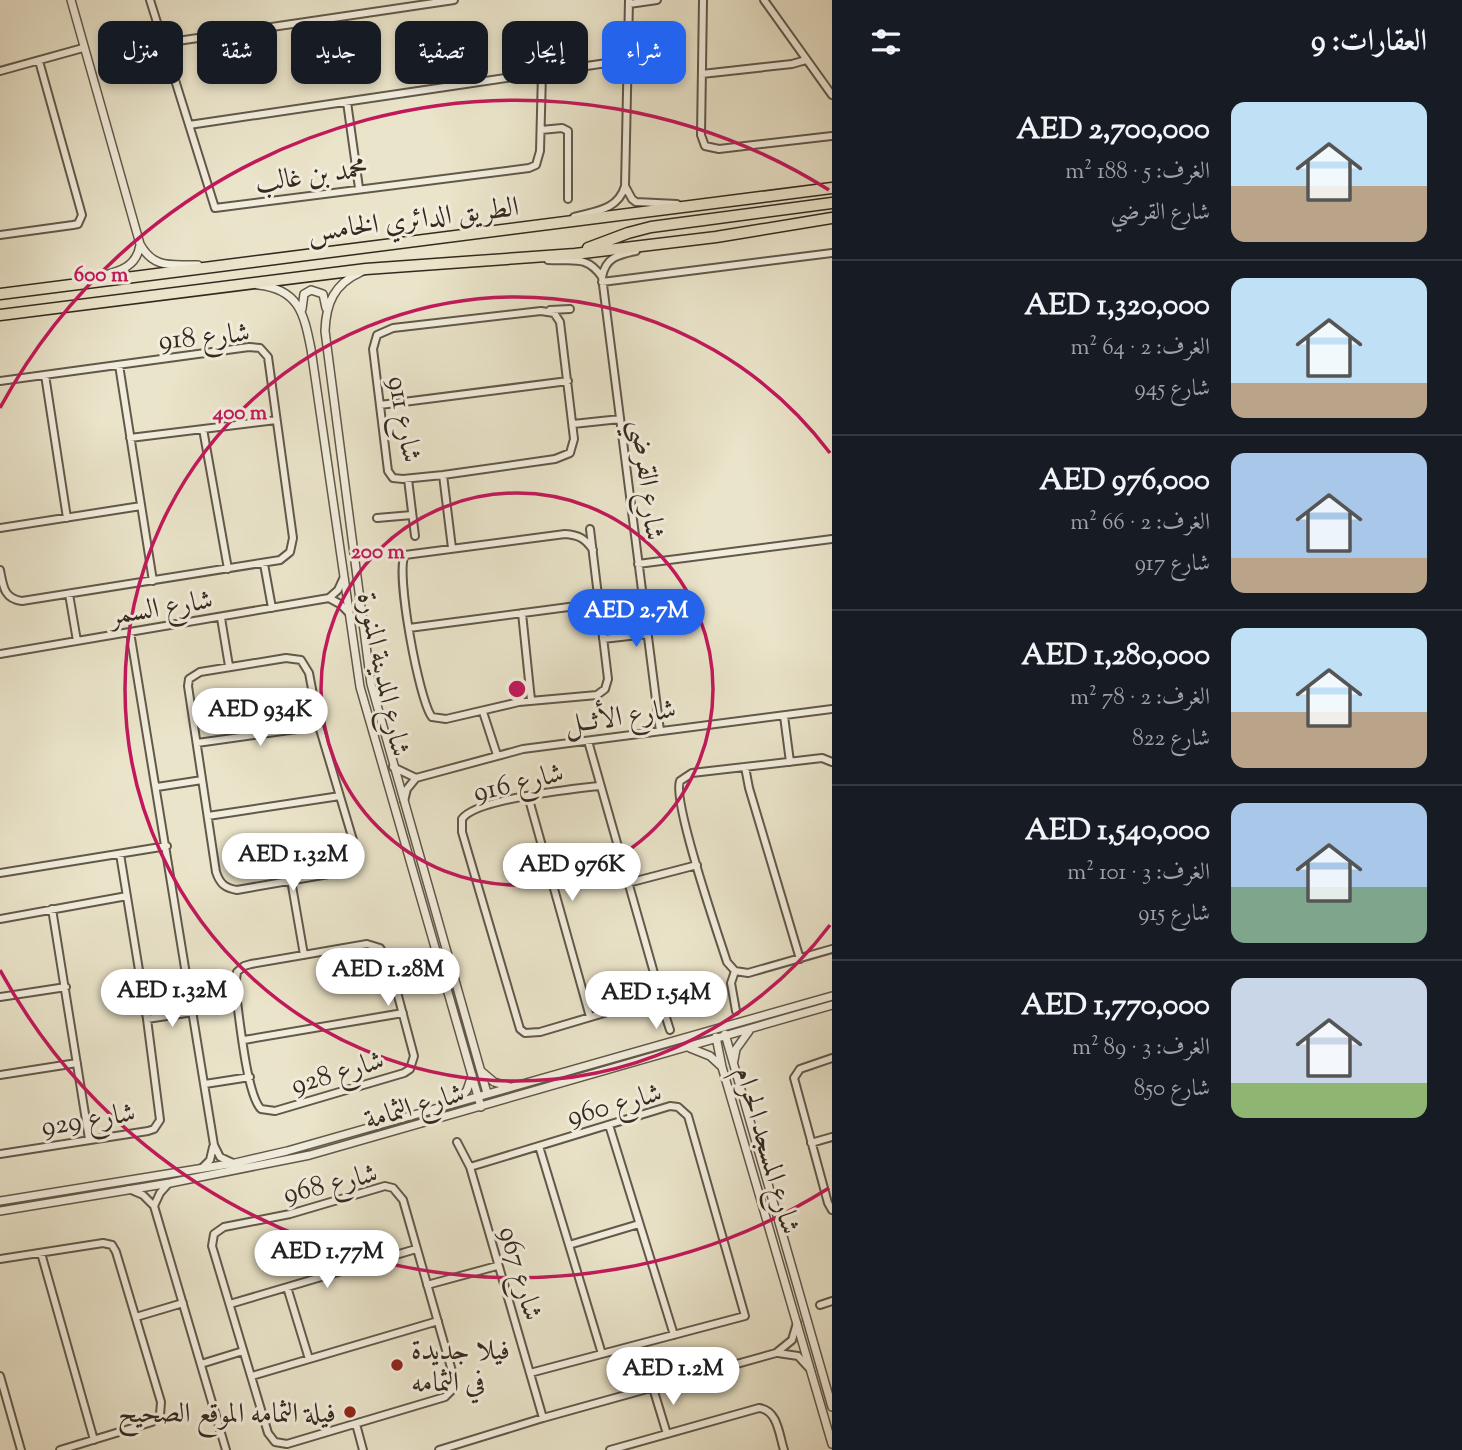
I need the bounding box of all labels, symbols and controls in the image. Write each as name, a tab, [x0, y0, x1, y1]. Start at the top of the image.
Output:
chip: منزل	[98, 21, 183, 84]
chip: شقة	[197, 21, 277, 84]
chip: جديد	[291, 21, 381, 84]
chip: تصفية	[395, 21, 488, 84]
chip: إيجار	[502, 21, 588, 84]
chip: شراء	[602, 21, 686, 84]
text: العقارات: 9	[1311, 21, 1427, 64]
icon: filters	[867, 23, 905, 61]
text: AED 2,700,000	[1016, 109, 1210, 152]
icon: home	[1287, 130, 1371, 214]
street label: محمد بن غالب	[252, 149, 370, 205]
text: الغرف: 5 · 188 m²	[1065, 156, 1210, 189]
street label: الطريق الدائري الخامس	[305, 188, 521, 254]
text: شارع القرضي	[1111, 197, 1210, 230]
text: 600 m	[74, 261, 129, 291]
text: AED 1,320,000	[1024, 285, 1210, 328]
icon: home	[1287, 306, 1371, 390]
street label: شارع 918	[157, 314, 252, 363]
text: الغرف: 2 · 64 m²	[1071, 332, 1210, 365]
street label: شارع 911	[375, 373, 430, 466]
text: شارع 945	[1135, 373, 1210, 406]
text: 400 m	[212, 399, 268, 429]
street label: شارع القرضي	[615, 418, 673, 543]
text: AED 976,000	[1039, 460, 1210, 503]
icon: home	[1287, 481, 1371, 565]
text: الغرف: 2 · 66 m²	[1070, 507, 1210, 540]
text: 200 m	[351, 538, 406, 568]
text: شارع 917	[1135, 548, 1210, 581]
street label: شارع السمر	[104, 581, 216, 638]
street label: شارع المدينة المنورة	[344, 589, 419, 761]
pin: AED 2.7M	[564, 590, 708, 649]
text: AED 2.7M	[584, 595, 688, 628]
text: AED 1,280,000	[1021, 635, 1210, 678]
icon: home	[1287, 656, 1371, 740]
centre of rings	[505, 677, 529, 701]
text: الغرف: 2 · 78 m²	[1070, 682, 1210, 715]
pin: AED 934K	[188, 688, 332, 748]
street label: شارع الأثــل	[562, 689, 679, 747]
text: AED 934K	[208, 694, 312, 727]
text: شارع 822	[1132, 723, 1210, 756]
street label: شارع 916	[470, 754, 568, 815]
text: AED 1,540,000	[1025, 810, 1210, 853]
icon: home	[1287, 831, 1371, 915]
pin: AED 1.32M	[213, 834, 373, 893]
text: AED 1.32M	[238, 839, 348, 872]
pin: AED 976K	[500, 844, 644, 903]
text: AED 976K	[519, 849, 625, 882]
text: الغرف: 3 · 101 m²	[1067, 857, 1210, 890]
text: شارع 915	[1138, 898, 1210, 931]
pin: AED 1.28M	[308, 948, 468, 1008]
text: AED 1.28M	[332, 954, 444, 987]
pin: AED 1.32M	[92, 970, 252, 1029]
pin: AED 1.54M	[576, 972, 736, 1031]
text: AED 1.32M	[117, 975, 227, 1008]
text: AED 1.54M	[601, 977, 711, 1010]
text: AED 1,770,000	[1021, 985, 1210, 1028]
icon: home	[1287, 1006, 1371, 1090]
text: الغرف: 3 · 89 m²	[1072, 1032, 1210, 1065]
street label: شارع 928	[287, 1042, 389, 1107]
street label: شارع المسجد الحرام	[721, 1062, 809, 1240]
text: شارع 850	[1134, 1073, 1210, 1106]
street label: شارع 960	[563, 1074, 667, 1139]
street label: شارع الثمامة	[360, 1075, 470, 1142]
street label: شارع 929	[38, 1094, 139, 1149]
street label: شارع 968	[279, 1155, 382, 1216]
street label: شارع 967	[486, 1222, 552, 1326]
pin: AED 1.77M	[247, 1230, 407, 1290]
text: AED 1.77M	[270, 1236, 384, 1269]
place label: فيلا جديدة في الثمامه	[411, 1332, 510, 1404]
pin: AED 1.2M	[601, 1348, 745, 1407]
text: AED 1.2M	[622, 1353, 724, 1386]
marker: فيلا جديدة في الثمامه	[389, 1357, 405, 1373]
place label: فيلة الثمامه الموقع الصحيح	[118, 1395, 336, 1438]
marker: فيلة الثمامه الموقع الصحيح	[342, 1404, 358, 1420]

